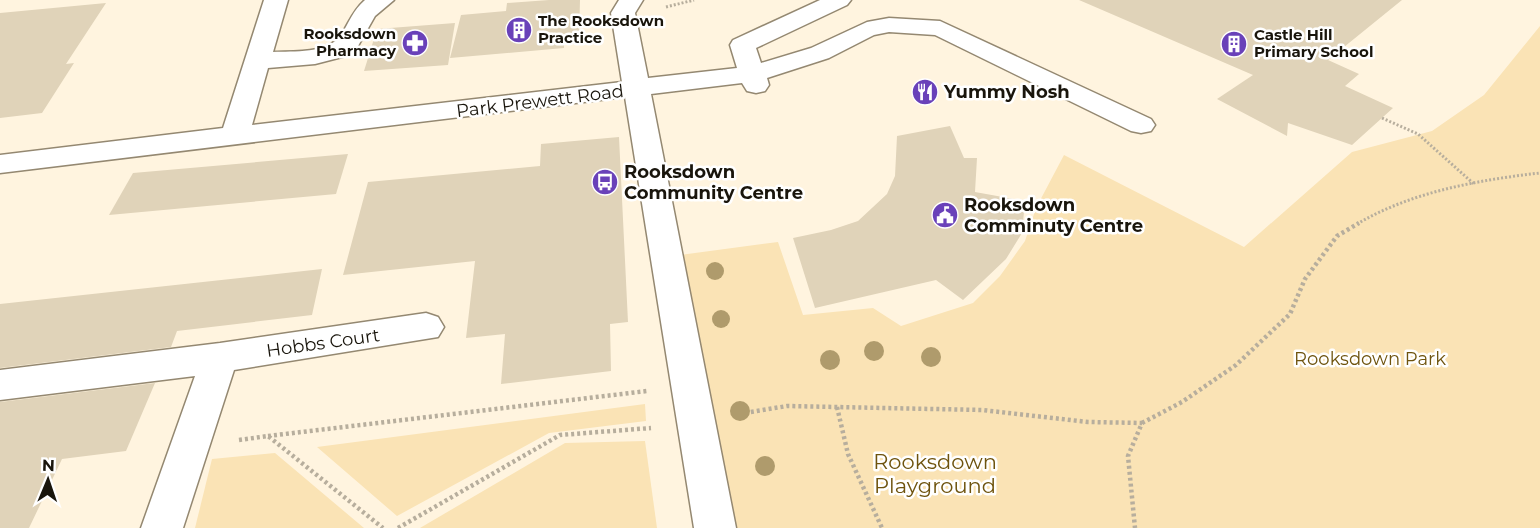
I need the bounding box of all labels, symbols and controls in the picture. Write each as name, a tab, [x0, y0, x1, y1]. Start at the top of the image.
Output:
place label: The Rooksdown Practice	[538, 11, 664, 47]
building icon: The Rooksdown Practice	[504, 15, 534, 45]
place label: Rooksdown Pharmacy	[303, 24, 397, 60]
place label: Castle Hill Primary School	[1254, 25, 1373, 61]
pharmacy icon: Rooksdown Pharmacy	[400, 28, 430, 58]
building icon: Castle Hill Primary School	[1219, 29, 1249, 59]
restaurant icon: Yummy Nosh	[910, 77, 940, 107]
street label: Park Prewett Road	[455, 80, 625, 122]
place label: Yummy Nosh	[943, 81, 1070, 103]
place label: Rooksdown Community Centre	[624, 161, 803, 204]
bus stop icon: Rooksdown Community Centre	[590, 167, 620, 197]
place label: Rooksdown Comminuty Centre	[964, 194, 1143, 237]
public building icon: Rooksdown Comminuty Centre	[930, 200, 960, 230]
street label: Hobbs Court	[265, 324, 381, 362]
park label: Rooksdown Park	[1294, 348, 1446, 370]
park label: Rooksdown Playground	[873, 449, 997, 498]
north arrow	[18, 450, 78, 510]
text: N	[42, 456, 55, 475]

